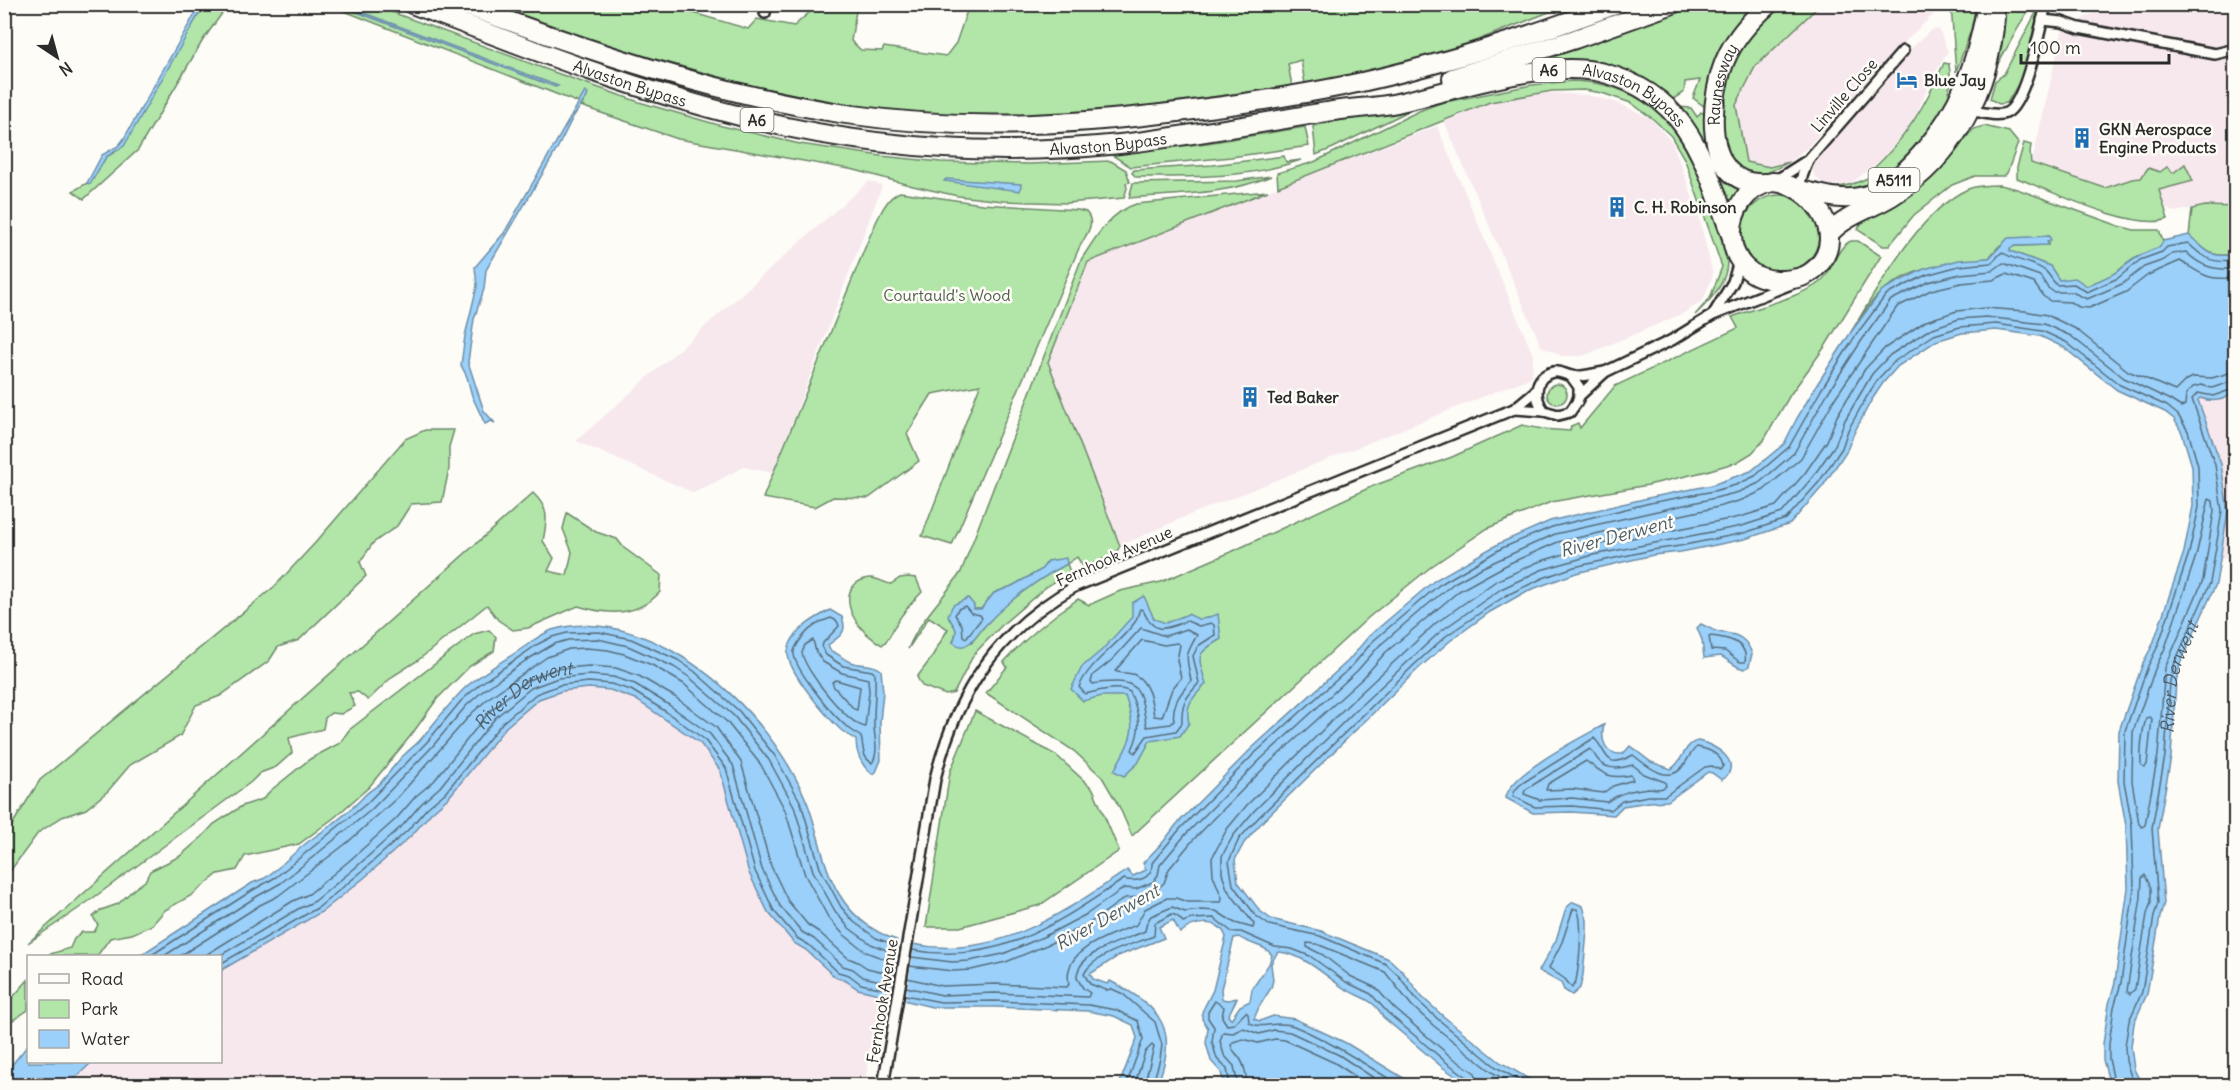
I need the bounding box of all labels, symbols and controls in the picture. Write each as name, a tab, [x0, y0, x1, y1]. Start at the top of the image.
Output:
north arrow	[27, 27, 87, 87]
scale bar	[2021, 27, 2170, 65]
text: 100 m	[2030, 36, 2081, 59]
street label: Raynesway	[1704, 40, 1742, 126]
street label: Linville Close	[1806, 54, 1882, 136]
street label: Alvaston Bypass	[571, 55, 689, 111]
text: N	[55, 58, 76, 80]
road number: A6	[1532, 58, 1566, 82]
street label: Alvaston Bypass	[1581, 59, 1690, 131]
hotel icon: Blue Jay	[1895, 68, 1919, 92]
place label: Blue Jay	[1924, 70, 1986, 91]
road number: A6	[740, 108, 774, 132]
place label: GKN Aerospace Engine Products	[2099, 119, 2216, 158]
building icon: GKN Aerospace Engine Products	[2070, 126, 2094, 150]
street label: Alvaston Bypass	[1049, 128, 1168, 159]
road number: A5111	[1868, 168, 1920, 192]
building icon: C. H. Robinson	[1605, 195, 1629, 219]
place label: C. H. Robinson	[1634, 197, 1737, 217]
park label: Courtauld's Wood	[883, 285, 1011, 305]
building icon: Ted Baker	[1238, 385, 1262, 409]
place label: Ted Baker	[1267, 387, 1339, 407]
water label: River Derwent	[1557, 509, 1677, 562]
street label: Fernhook Avenue	[1053, 521, 1175, 591]
water label: River Derwent	[2155, 616, 2204, 734]
water label: River Derwent	[468, 656, 575, 734]
water label: River Derwent	[1051, 878, 1165, 955]
street label: Fernhook Avenue	[862, 937, 902, 1065]
legend	[27, 955, 222, 1063]
text: Road	[81, 967, 124, 990]
text: Park	[81, 997, 118, 1020]
text: Water	[81, 1027, 131, 1050]

